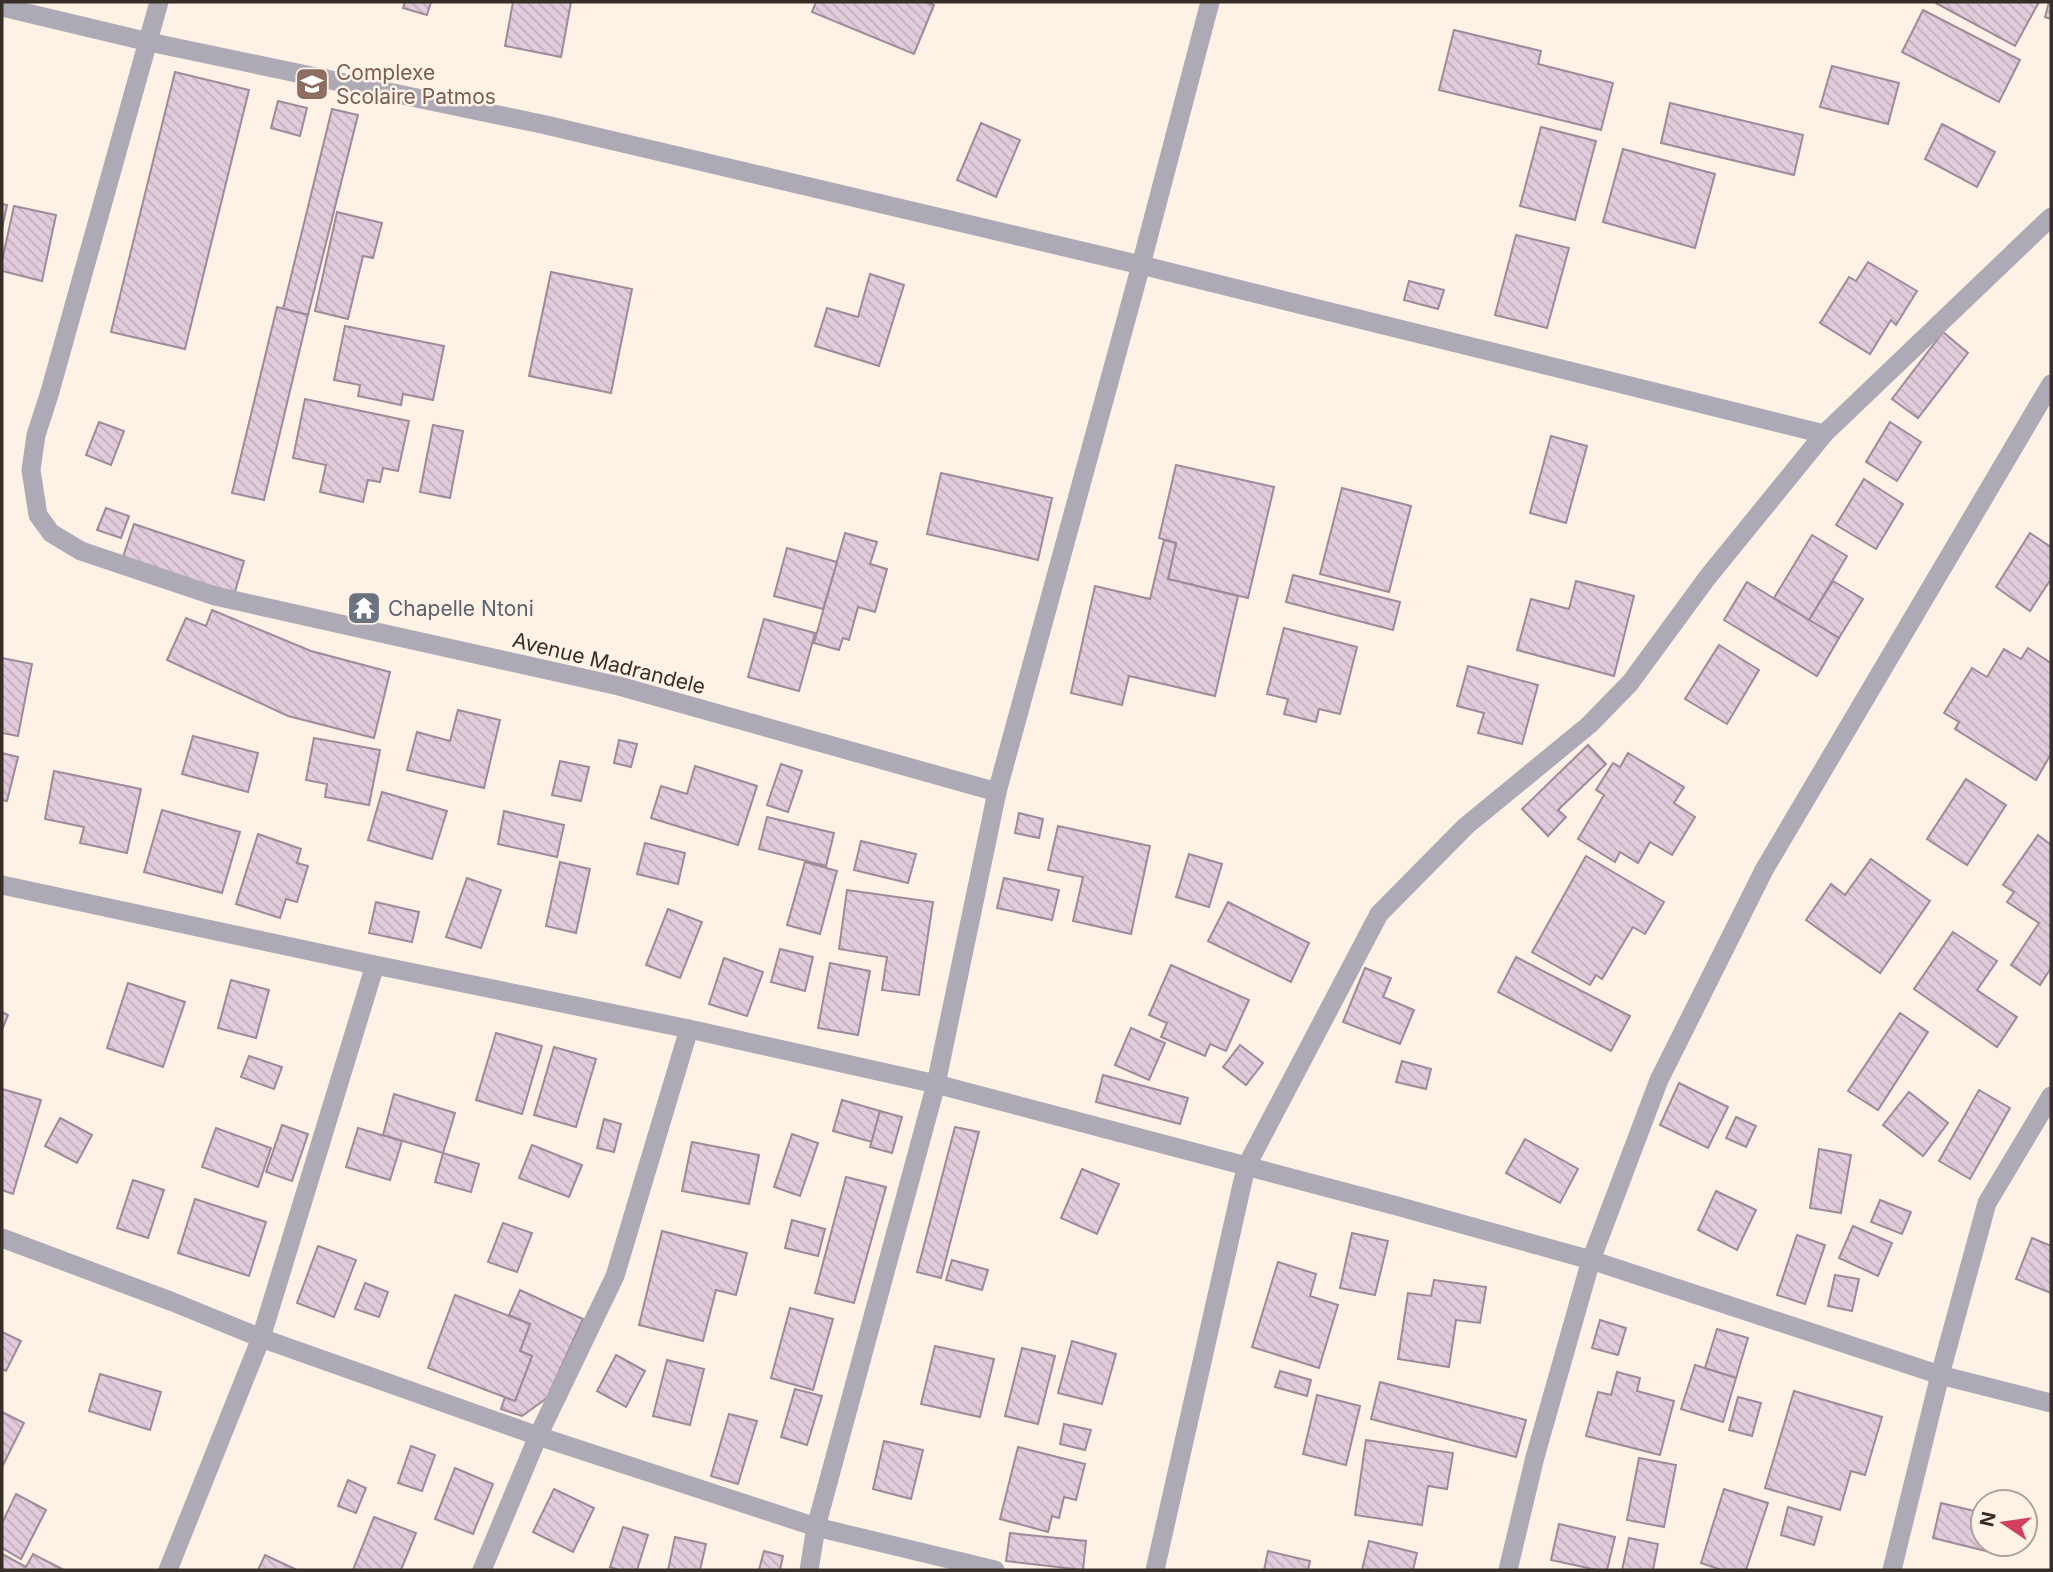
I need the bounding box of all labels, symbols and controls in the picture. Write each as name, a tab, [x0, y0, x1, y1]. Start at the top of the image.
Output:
place label: Complexe Scolaire Patmos	[336, 60, 496, 109]
school or university icon: Complexe Scolaire Patmos	[293, 65, 331, 103]
temple icon: Chapelle Ntoni	[345, 589, 383, 627]
place label: Chapelle Ntoni	[388, 596, 534, 621]
street label: Avenue Madrandele	[510, 627, 708, 699]
north arrow	[1969, 1488, 2039, 1558]
text: N	[1975, 1510, 2001, 1529]

